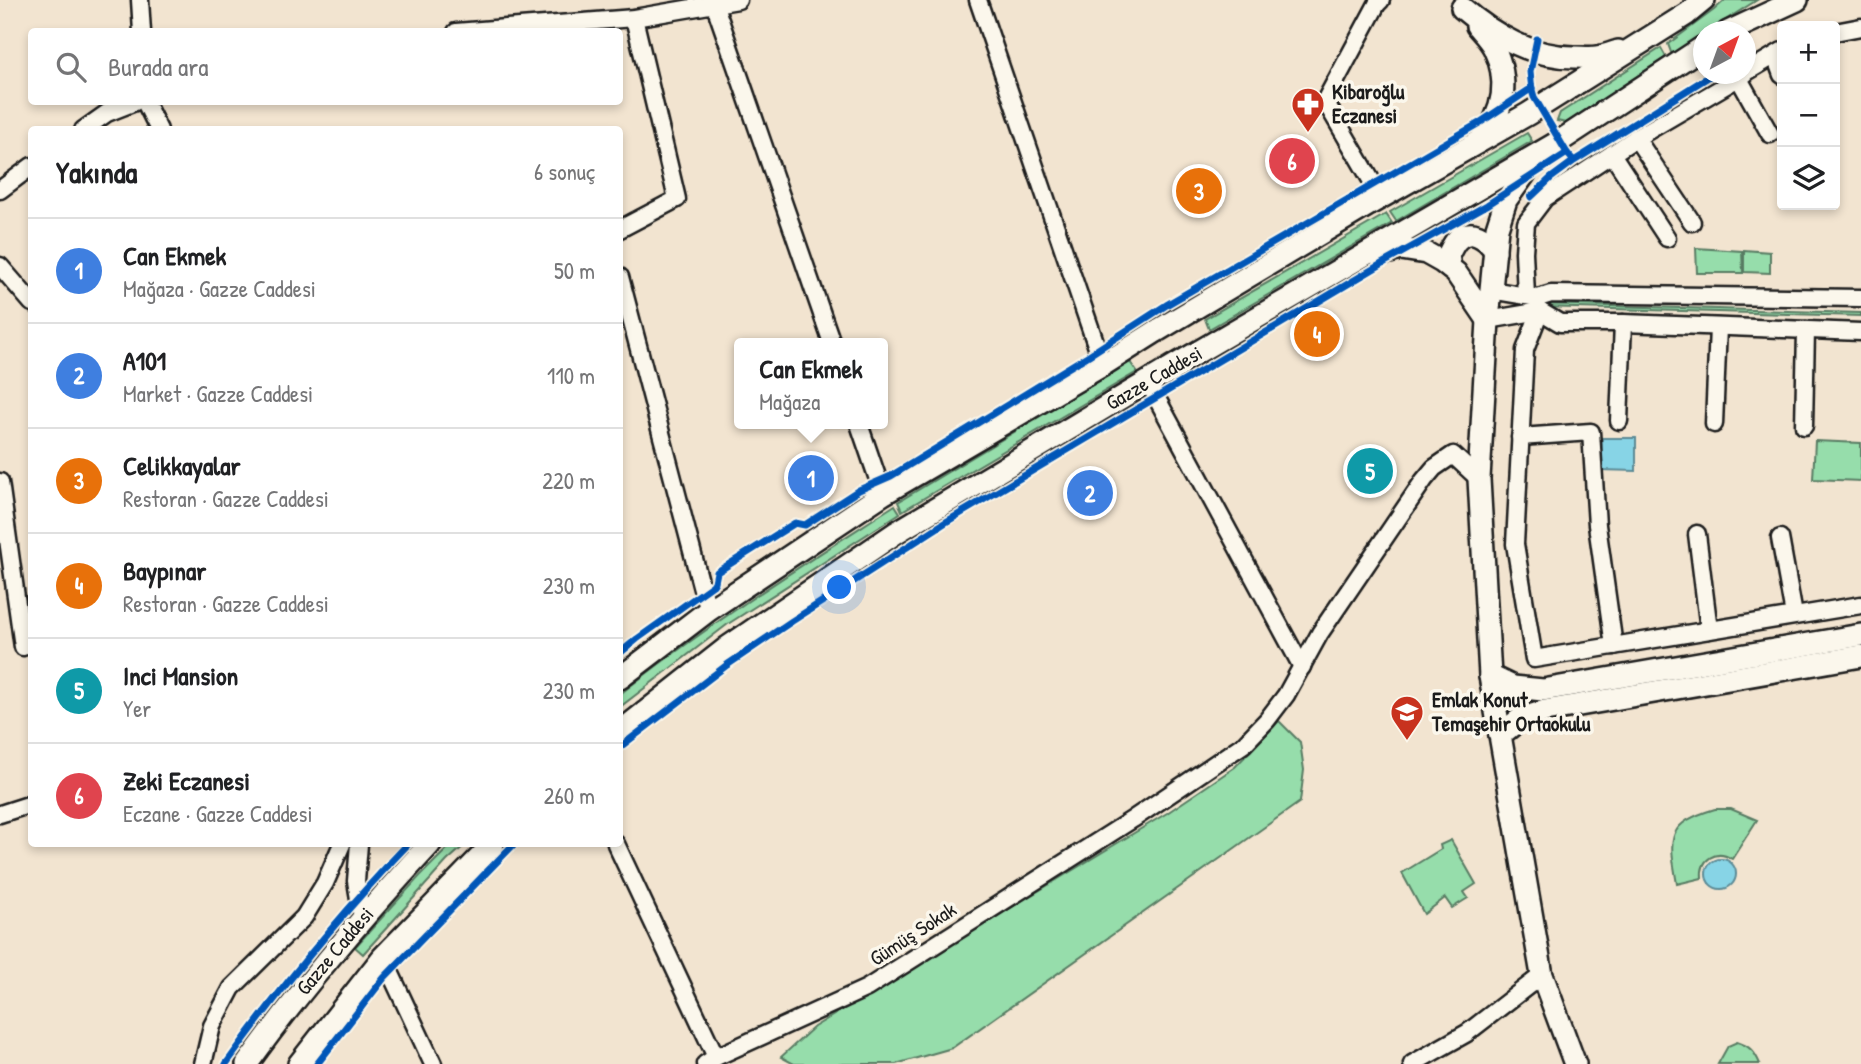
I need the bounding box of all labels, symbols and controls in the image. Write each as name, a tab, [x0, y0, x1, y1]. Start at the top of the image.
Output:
north arrow	[1693, 21, 1756, 84]
map controls	[1777, 21, 1840, 210]
button: +	[1777, 21, 1840, 84]
search box	[28, 28, 623, 105]
icon: search	[52, 48, 90, 86]
text: Burada ara	[108, 49, 209, 84]
place label: Kibaroğlu Eczanesi	[1332, 77, 1405, 130]
button: −	[1777, 84, 1840, 147]
pharmacy icon: Kibaroğlu Eczanesi	[1289, 85, 1327, 134]
pin: 6	[1269, 135, 1315, 187]
button: layers	[1777, 147, 1840, 210]
text: Yakında	[56, 152, 137, 192]
text: 6 sonuç	[534, 156, 595, 187]
pin: 3	[1176, 165, 1222, 217]
text: Can Ekmek	[123, 238, 226, 273]
text: 1	[75, 255, 83, 286]
text: 50 m	[554, 255, 595, 286]
text: Mağaza · Gazze Caddesi	[123, 273, 316, 304]
pin: 4	[1294, 308, 1340, 360]
popup	[734, 338, 888, 429]
street label: Gazze Caddesi	[1100, 338, 1207, 417]
text: A101	[123, 343, 166, 378]
text: Can Ekmek	[759, 351, 863, 386]
text: 2	[74, 360, 84, 391]
text: 110 m	[547, 360, 595, 391]
text: Market · Gazze Caddesi	[123, 378, 313, 409]
text: Mağaza	[759, 386, 820, 417]
pin: 5	[1347, 445, 1393, 497]
text: Celikkayalar	[123, 448, 240, 483]
pin: 1	[788, 452, 834, 504]
text: 3	[74, 465, 84, 496]
text: 220 m	[542, 465, 595, 496]
pin: 2	[1067, 467, 1113, 519]
text: Restoran · Gazze Caddesi	[123, 483, 329, 514]
text: Baypınar	[123, 553, 206, 588]
text: 4	[75, 570, 83, 601]
text: 230 m	[543, 570, 595, 601]
your location	[822, 570, 856, 604]
text: Restoran · Gazze Caddesi	[123, 588, 329, 619]
text: Inci Mansion	[123, 658, 238, 693]
text: 5	[74, 675, 84, 706]
text: 230 m	[543, 675, 595, 706]
place label: Emlak Konut Temaşehir Ortaokulu	[1431, 685, 1591, 738]
text: Yer	[123, 693, 151, 724]
school or university icon: Emlak Konut Temaşehir Ortaokulu	[1388, 693, 1426, 742]
text: Zeki Eczanesi	[123, 763, 250, 798]
text: 6	[74, 780, 84, 811]
text: 260 m	[544, 780, 595, 811]
text: Eczane · Gazze Caddesi	[123, 798, 313, 829]
street label: Gümüş Sokak	[864, 895, 962, 972]
street label: Gazze Caddesi	[289, 900, 380, 1001]

